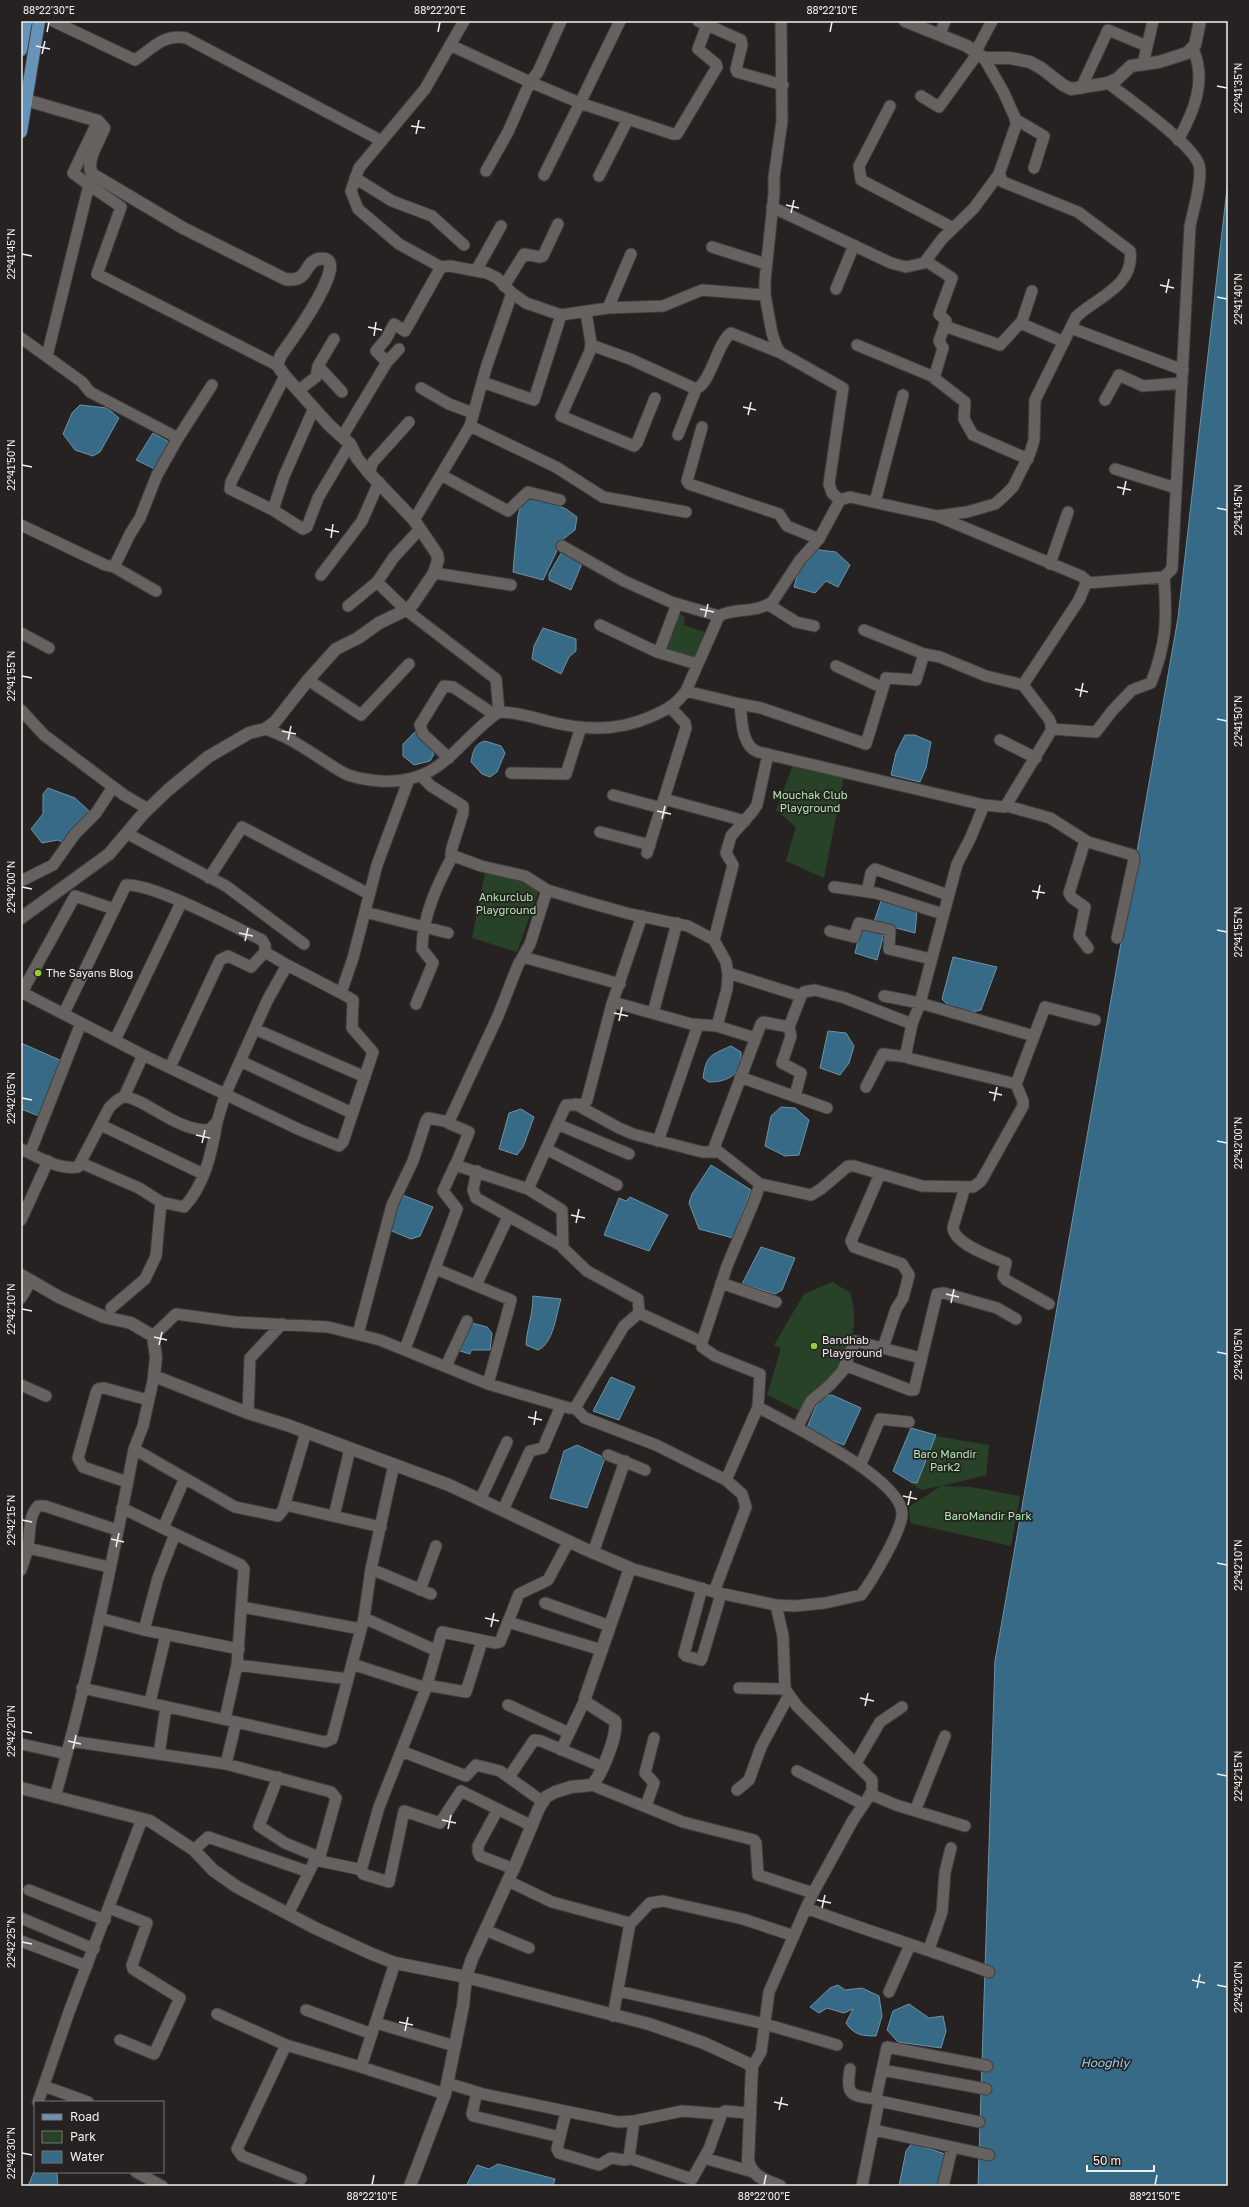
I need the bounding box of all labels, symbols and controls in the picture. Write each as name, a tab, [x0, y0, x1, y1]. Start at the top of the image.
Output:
text: 88°22'30"E	[23, 4, 75, 16]
text: 88°22'20"E	[414, 4, 466, 16]
text: 88°22'10"E	[807, 4, 857, 16]
text: 22°41'35"N	[1232, 63, 1244, 113]
text: 22°41'45"N	[5, 228, 17, 280]
text: 22°41'40"N	[1232, 273, 1244, 325]
text: 22°41'50"N	[5, 439, 17, 491]
text: 22°41'45"N	[1232, 484, 1244, 536]
text: 22°41'55"N	[5, 651, 17, 701]
text: 22°41'50"N	[1232, 695, 1244, 747]
park label: Mouchak Club Playground	[772, 788, 848, 814]
text: 22°42'00"N	[5, 861, 17, 913]
park label: Ankurclub Playground	[476, 890, 536, 916]
text: 22°41'55"N	[1232, 907, 1244, 957]
place label: The Sayans Blog	[46, 966, 133, 979]
marker: The Sayans Blog	[33, 968, 43, 978]
text: 22°42'05"N	[5, 1072, 17, 1124]
text: 22°42'00"N	[1232, 1117, 1244, 1169]
text: 22°42'10"N	[5, 1283, 17, 1335]
text: 22°42'05"N	[1232, 1328, 1244, 1380]
place label: Bandhab Playground	[822, 1333, 882, 1359]
marker: Bandhab Playground	[809, 1341, 819, 1351]
park label: Baro Mandir Park2	[913, 1447, 977, 1473]
text: 22°42'15"N	[5, 1495, 17, 1545]
park label: BaroMandir Park	[944, 1509, 1032, 1522]
text: 22°42'10"N	[1232, 1539, 1244, 1591]
text: 22°42'20"N	[5, 1705, 17, 1757]
text: 22°42'15"N	[1232, 1751, 1244, 1801]
text: 22°42'25"N	[5, 1916, 17, 1968]
text: 22°42'20"N	[1232, 1961, 1244, 2013]
water label: Hooghly	[1081, 2055, 1132, 2070]
legend	[34, 2101, 164, 2173]
text: Road	[70, 2109, 99, 2124]
text: 22°42'30"N	[5, 2127, 17, 2179]
text: Park	[70, 2129, 96, 2144]
scale bar	[1087, 2147, 1154, 2173]
text: Water	[70, 2149, 104, 2164]
text: 50 m	[1093, 2153, 1121, 2168]
text: 88°22'10"E	[347, 2190, 397, 2202]
text: 88°22'00"E	[738, 2190, 790, 2202]
text: 88°21'50"E	[1130, 2190, 1180, 2202]

